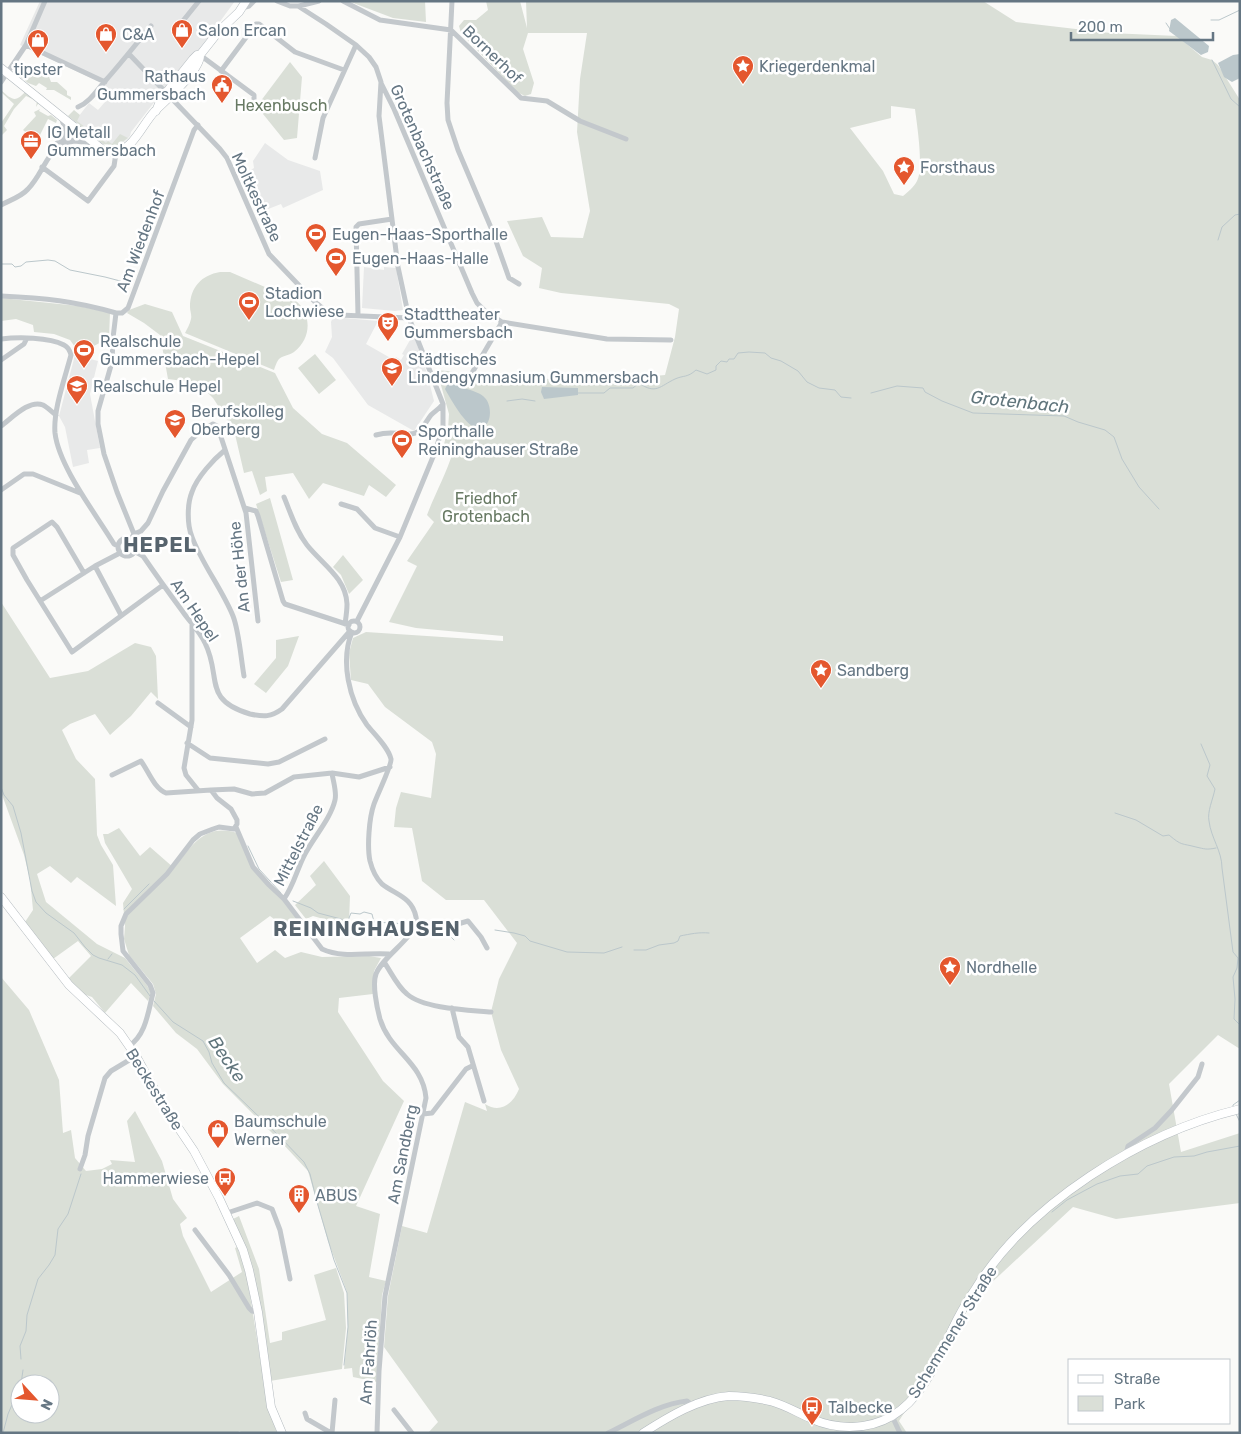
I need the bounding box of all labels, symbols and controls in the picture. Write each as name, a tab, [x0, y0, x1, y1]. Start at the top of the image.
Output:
scale bar	[1071, 10, 1214, 42]
shop icon: Salon Ercan	[170, 18, 194, 49]
text: 200 m	[1078, 18, 1123, 36]
place label: Salon Ercan	[198, 21, 286, 40]
street label: Bornerhof	[459, 21, 527, 88]
shop icon: C&A	[94, 22, 118, 53]
place label: C&A	[122, 25, 155, 44]
shop icon: tipster	[26, 28, 50, 59]
place icon: Kriegerdenkmal	[731, 54, 755, 85]
place label: Kriegerdenkmal	[759, 57, 875, 76]
place label: tipster	[13, 60, 63, 79]
place label: Rathaus Gummersbach	[97, 67, 206, 104]
public building icon: Rathaus Gummersbach	[210, 73, 234, 104]
street label: Grotenbachstraße	[386, 82, 459, 213]
park label: Hexenbusch	[234, 96, 328, 115]
place label: IG Metall Gummersbach	[47, 123, 156, 160]
office icon: IG Metall Gummersbach	[19, 129, 43, 160]
street label: Moltkestraße	[228, 149, 286, 245]
place icon: Forsthaus	[892, 155, 916, 186]
place label: Forsthaus	[920, 158, 995, 177]
street label: Am Wiedenhof	[112, 187, 169, 295]
sports icon: Eugen-Haas-Sporthalle	[304, 222, 328, 253]
place label: Eugen-Haas-Sporthalle	[332, 225, 508, 244]
sports icon: Eugen-Haas-Halle	[324, 246, 348, 277]
place label: Eugen-Haas-Halle	[352, 249, 489, 268]
place label: Stadion Lochwiese	[265, 284, 344, 321]
sports icon: Stadion Lochwiese	[237, 290, 261, 321]
place label: Stadttheater Gummersbach	[404, 305, 513, 342]
theatre icon: Stadttheater Gummersbach	[376, 311, 400, 342]
place label: Realschule Gummersbach-Hepel	[100, 332, 260, 369]
sports icon: Realschule Gummersbach-Hepel	[72, 338, 96, 369]
place label: Städtisches Lindengymnasium Gummersbach	[408, 350, 659, 387]
school or university icon: Städtisches Lindengymnasium Gummersbach	[380, 356, 404, 387]
school or university icon: Realschule Hepel	[65, 374, 89, 405]
place label: Realschule Hepel	[93, 377, 221, 396]
water label: Grotenbach	[970, 386, 1071, 418]
place label: Berufskolleg Oberberg	[191, 402, 284, 439]
school or university icon: Berufskolleg Oberberg	[163, 408, 187, 439]
place label: Sporthalle Reininghauser Straße	[418, 422, 578, 459]
sports icon: Sporthalle Reininghauser Straße	[390, 428, 414, 459]
park label: Friedhof Grotenbach	[442, 489, 530, 526]
street label: An der Höhe	[225, 520, 254, 614]
district label: HEPEL	[123, 532, 197, 557]
street label: Am Hepel	[167, 575, 222, 645]
place icon: Sandberg	[809, 658, 833, 689]
place label: Sandberg	[837, 661, 909, 680]
street label: Mittelstraße	[270, 801, 327, 889]
district label: REININGHAUSEN	[273, 916, 461, 941]
place icon: Nordhelle	[938, 955, 962, 986]
place label: Nordhelle	[966, 958, 1037, 977]
water label: Becke	[204, 1032, 250, 1086]
street label: Beckestraße	[122, 1045, 187, 1134]
street label: Am Sandberg	[384, 1103, 421, 1205]
place label: Baumschule Werner	[234, 1112, 327, 1149]
shop icon: Baumschule Werner	[206, 1118, 230, 1149]
bus stop icon: Hammerwiese	[213, 1166, 237, 1197]
place label: Hammerwiese	[102, 1169, 209, 1188]
building icon: ABUS	[287, 1183, 311, 1214]
place label: ABUS	[315, 1186, 358, 1205]
street label: Schemmener Straße	[904, 1263, 1001, 1402]
street label: Am Fahrlöh	[356, 1319, 381, 1405]
legend	[1068, 1359, 1231, 1424]
text: Straße	[1114, 1370, 1160, 1388]
north arrow	[10, 1374, 60, 1424]
bus stop icon: Talbecke	[800, 1395, 824, 1426]
text: Park	[1114, 1395, 1145, 1413]
text: N	[36, 1396, 56, 1413]
place label: Talbecke	[828, 1398, 893, 1417]

